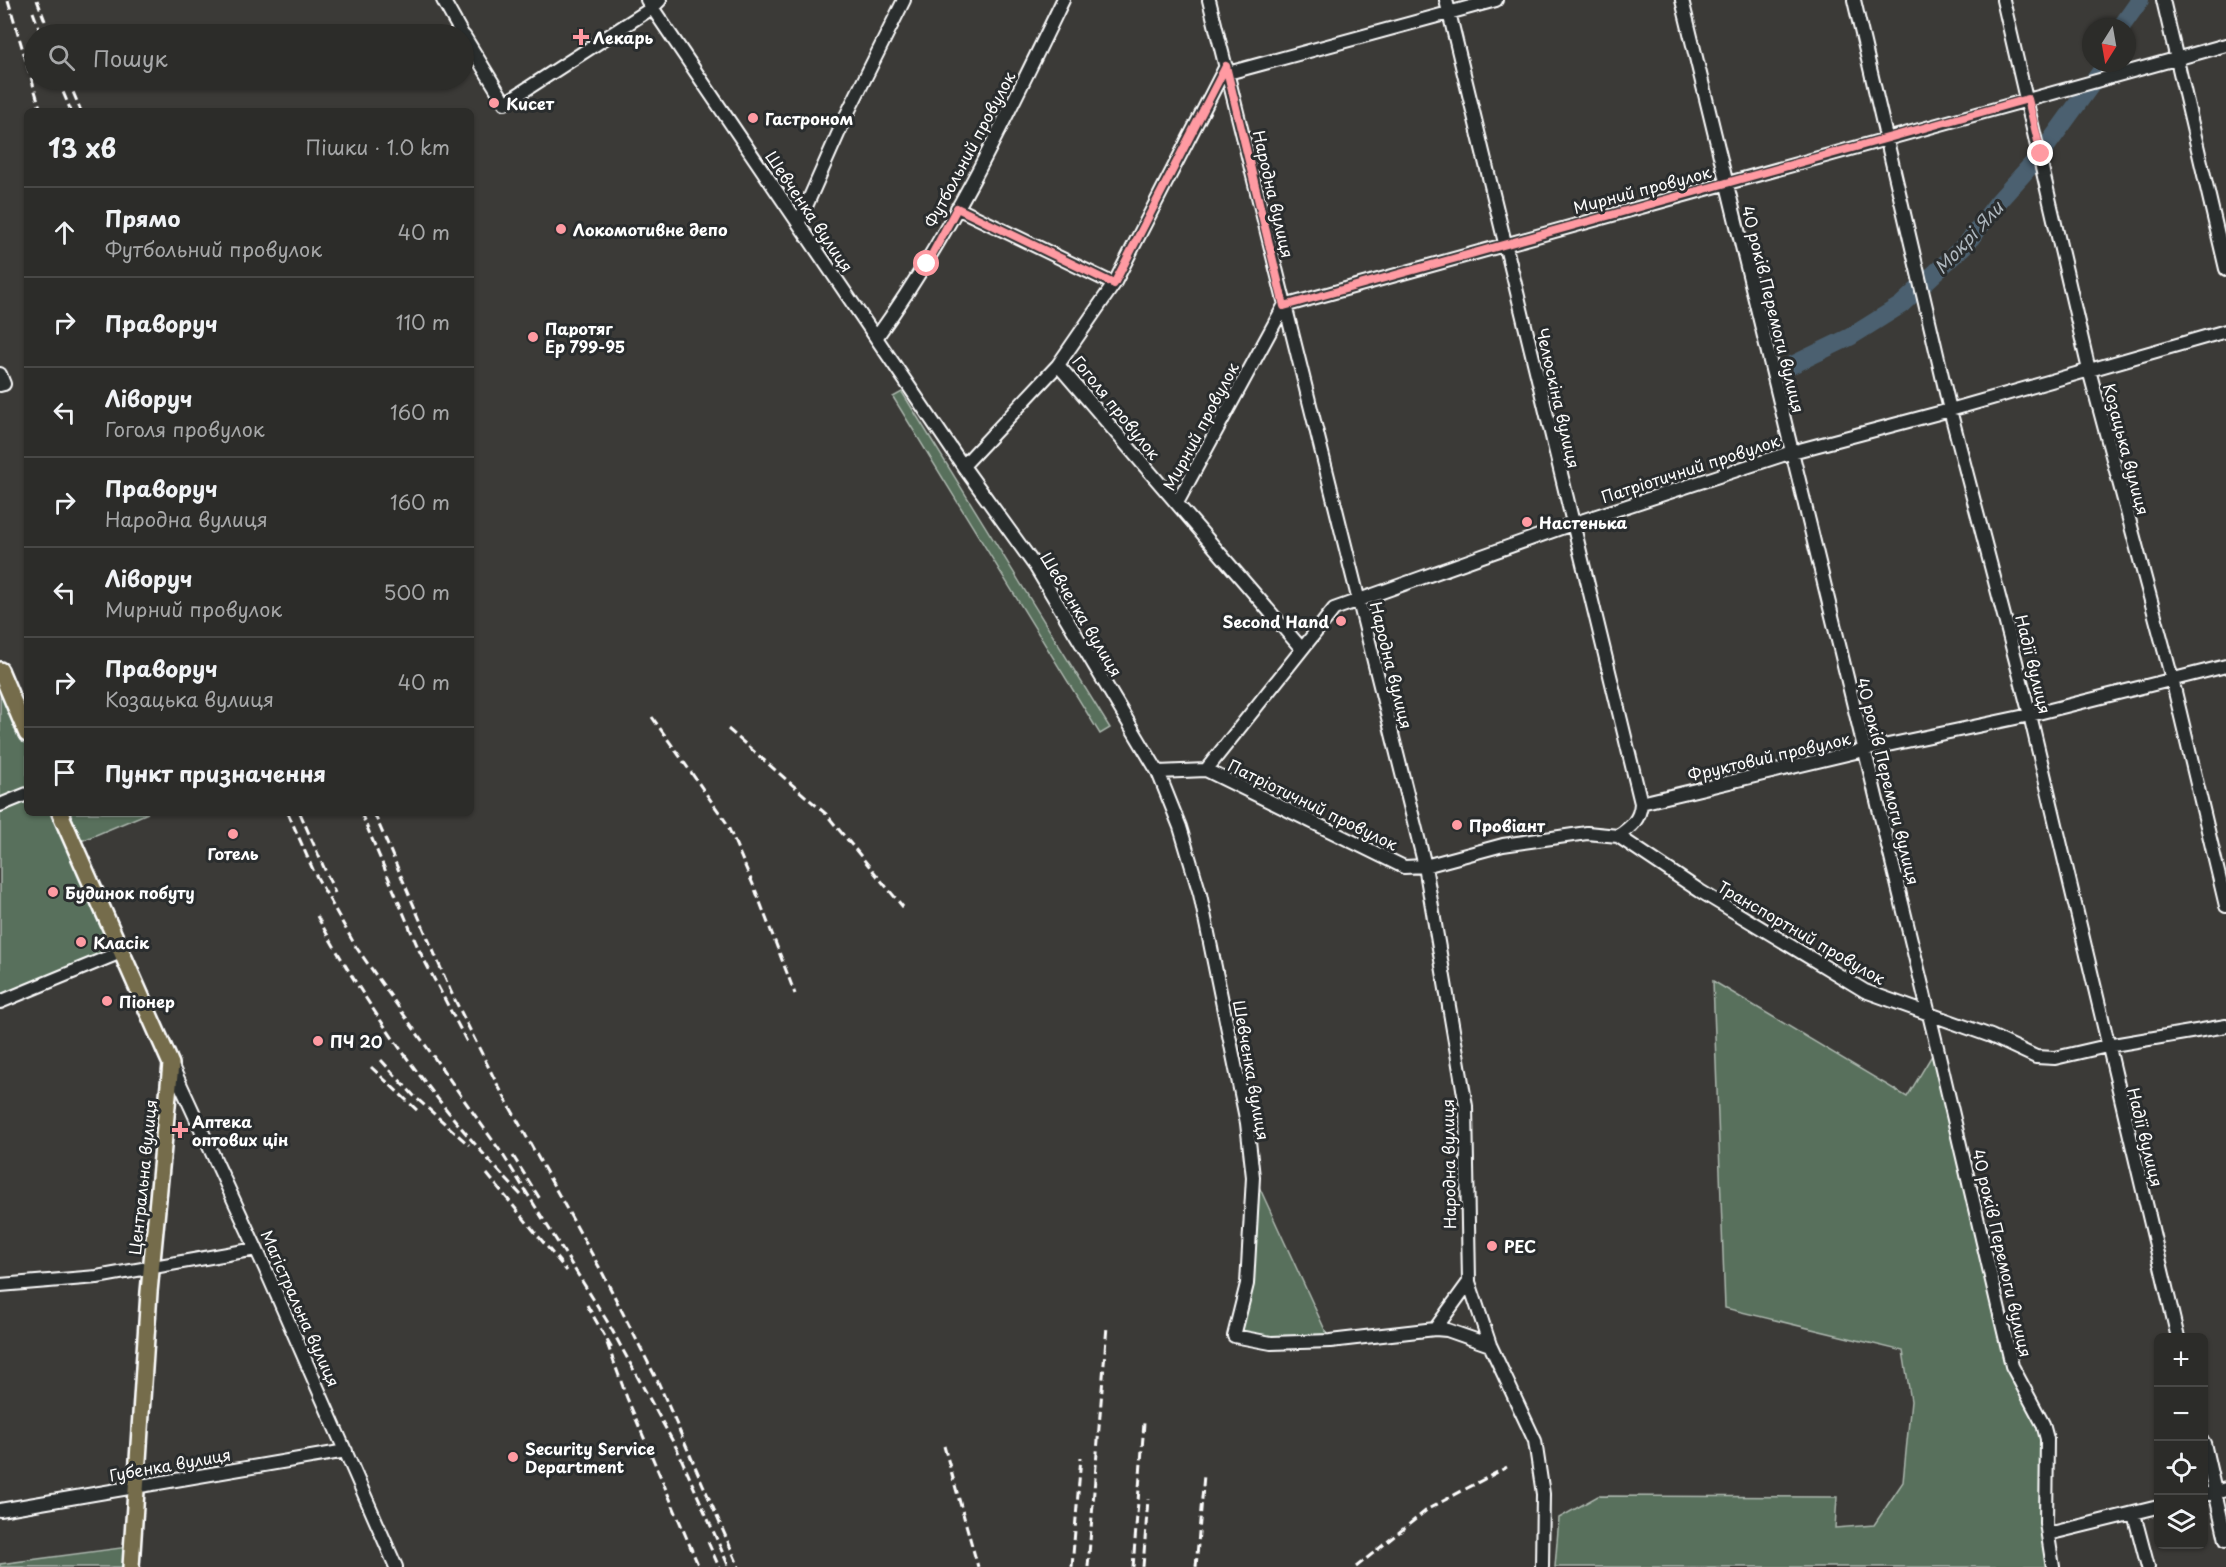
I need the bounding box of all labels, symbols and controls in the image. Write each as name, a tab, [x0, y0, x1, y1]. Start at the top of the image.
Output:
north arrow	[2082, 18, 2136, 72]
search box	[24, 24, 474, 90]
place label: Лекарь	[593, 25, 653, 49]
marker: Лекарь	[574, 30, 588, 44]
icon: search	[45, 41, 78, 74]
text: Пошук	[93, 41, 168, 74]
street label: Футбольний провулок	[918, 66, 1021, 231]
place label: Кисет	[506, 91, 555, 115]
marker: Кисет	[487, 96, 501, 110]
place label: Гастроном	[765, 106, 853, 130]
marker: Гастроном	[746, 111, 760, 125]
text: 13 хв	[48, 128, 116, 167]
street label: Народна вулиця	[1248, 128, 1300, 260]
text: Пішки · 1.0 km	[305, 132, 450, 162]
route end	[2027, 140, 2053, 166]
street label: Шевченка вулиця	[760, 146, 860, 276]
street label: Мирний провулок	[1570, 159, 1714, 219]
water label: Мокрі Яли	[1927, 194, 2010, 279]
text: Прямо	[105, 201, 180, 234]
street label: 40 років Перемоги вулиця	[1737, 203, 1811, 415]
icon: ahead	[48, 216, 81, 249]
text: 40 m	[398, 217, 450, 247]
place label: Локомотивне депо	[573, 217, 728, 241]
marker: Локомотивне депо	[554, 222, 568, 236]
text: Футбольний провулок	[105, 234, 322, 264]
route start	[913, 250, 939, 276]
icon: right	[48, 306, 81, 339]
text: Праворуч	[105, 306, 218, 339]
text: 110 m	[396, 307, 450, 337]
place label: Паротяг Ер 799-95	[545, 316, 625, 358]
street label: Челюскіна вулиця	[1531, 325, 1587, 471]
marker: Паротяг Ер 799-95	[526, 330, 540, 344]
street label: Гоголя провулок	[1067, 350, 1167, 465]
street label: Мирний провулок	[1156, 357, 1244, 494]
text: Ліворуч	[105, 381, 192, 414]
street label: Козацька вулиця	[2098, 381, 2156, 517]
icon: left	[48, 396, 81, 429]
text: 160 m	[390, 397, 450, 427]
text: Гоголя провулок	[105, 414, 265, 444]
street label: Патріотичний провулок	[1598, 428, 1783, 508]
text: Праворуч	[105, 471, 218, 504]
icon: right	[48, 486, 81, 519]
text: 160 m	[390, 487, 450, 517]
text: Народна вулиця	[105, 504, 268, 534]
place label: Настенька	[1539, 510, 1628, 534]
marker: Настенька	[1520, 515, 1534, 529]
street label: Шевченка вулиця	[1035, 547, 1129, 681]
text: Ліворуч	[105, 561, 192, 594]
icon: left	[48, 576, 81, 609]
text: 500 m	[383, 577, 450, 607]
text: Мирний провулок	[105, 594, 282, 624]
street label: Народна вулиця	[1365, 599, 1419, 731]
place label: Second Hand	[1223, 609, 1329, 633]
street label: Надії вулиця	[2010, 612, 2058, 716]
marker: Second Hand	[1334, 614, 1348, 628]
text: Праворуч	[105, 651, 218, 684]
icon: right	[48, 666, 81, 699]
text: 40 m	[398, 667, 450, 697]
street label: 40 років Перемоги вулиця	[1852, 675, 1926, 887]
text: Козацька вулиця	[105, 684, 274, 714]
street label: Фруктовий провулок	[1685, 725, 1853, 786]
street label: Патріотичний провулок	[1224, 752, 1402, 856]
icon: arrive	[48, 756, 81, 789]
text: Пункт призначення	[105, 756, 326, 789]
place label: Провіант	[1469, 813, 1546, 837]
marker: Провіант	[1450, 818, 1464, 832]
marker: Готель	[226, 827, 240, 841]
place label: Готель	[208, 841, 259, 865]
street label: Транспортний провулок	[1714, 874, 1891, 990]
place label: Будинок побуту	[65, 880, 195, 904]
marker: Будинок побуту	[46, 885, 60, 899]
place label: Класік	[93, 930, 150, 954]
marker: Класік	[74, 935, 88, 949]
place label: Піонер	[119, 989, 175, 1013]
marker: Піонер	[100, 994, 114, 1008]
street label: Шевченка вулиця	[1228, 998, 1276, 1142]
place label: ПЧ 20	[330, 1029, 383, 1053]
marker: ПЧ 20	[311, 1034, 325, 1048]
street label: Надії вулиця	[2122, 1085, 2170, 1189]
street label: Центральна вулиця	[122, 1098, 162, 1256]
street label: Народна вулиця	[1435, 1099, 1461, 1229]
place label: Аптека оптових цін	[192, 1109, 288, 1151]
marker: Аптека оптових цін	[173, 1123, 187, 1137]
street label: 40 років Перемоги вулиця	[1967, 1147, 2039, 1359]
street label: Магістральна вулиця	[256, 1226, 346, 1390]
place label: РЕС	[1504, 1234, 1536, 1258]
marker: РЕС	[1485, 1239, 1499, 1253]
map controls	[2154, 1333, 2208, 1549]
button: +	[2154, 1333, 2208, 1387]
button: −	[2154, 1387, 2208, 1441]
place label: Security Service Department	[525, 1436, 655, 1478]
street label: Губенка вулиця	[107, 1441, 233, 1487]
button: locate	[2154, 1441, 2208, 1495]
marker: Security Service Department	[506, 1450, 520, 1464]
button: layers	[2154, 1495, 2208, 1549]

